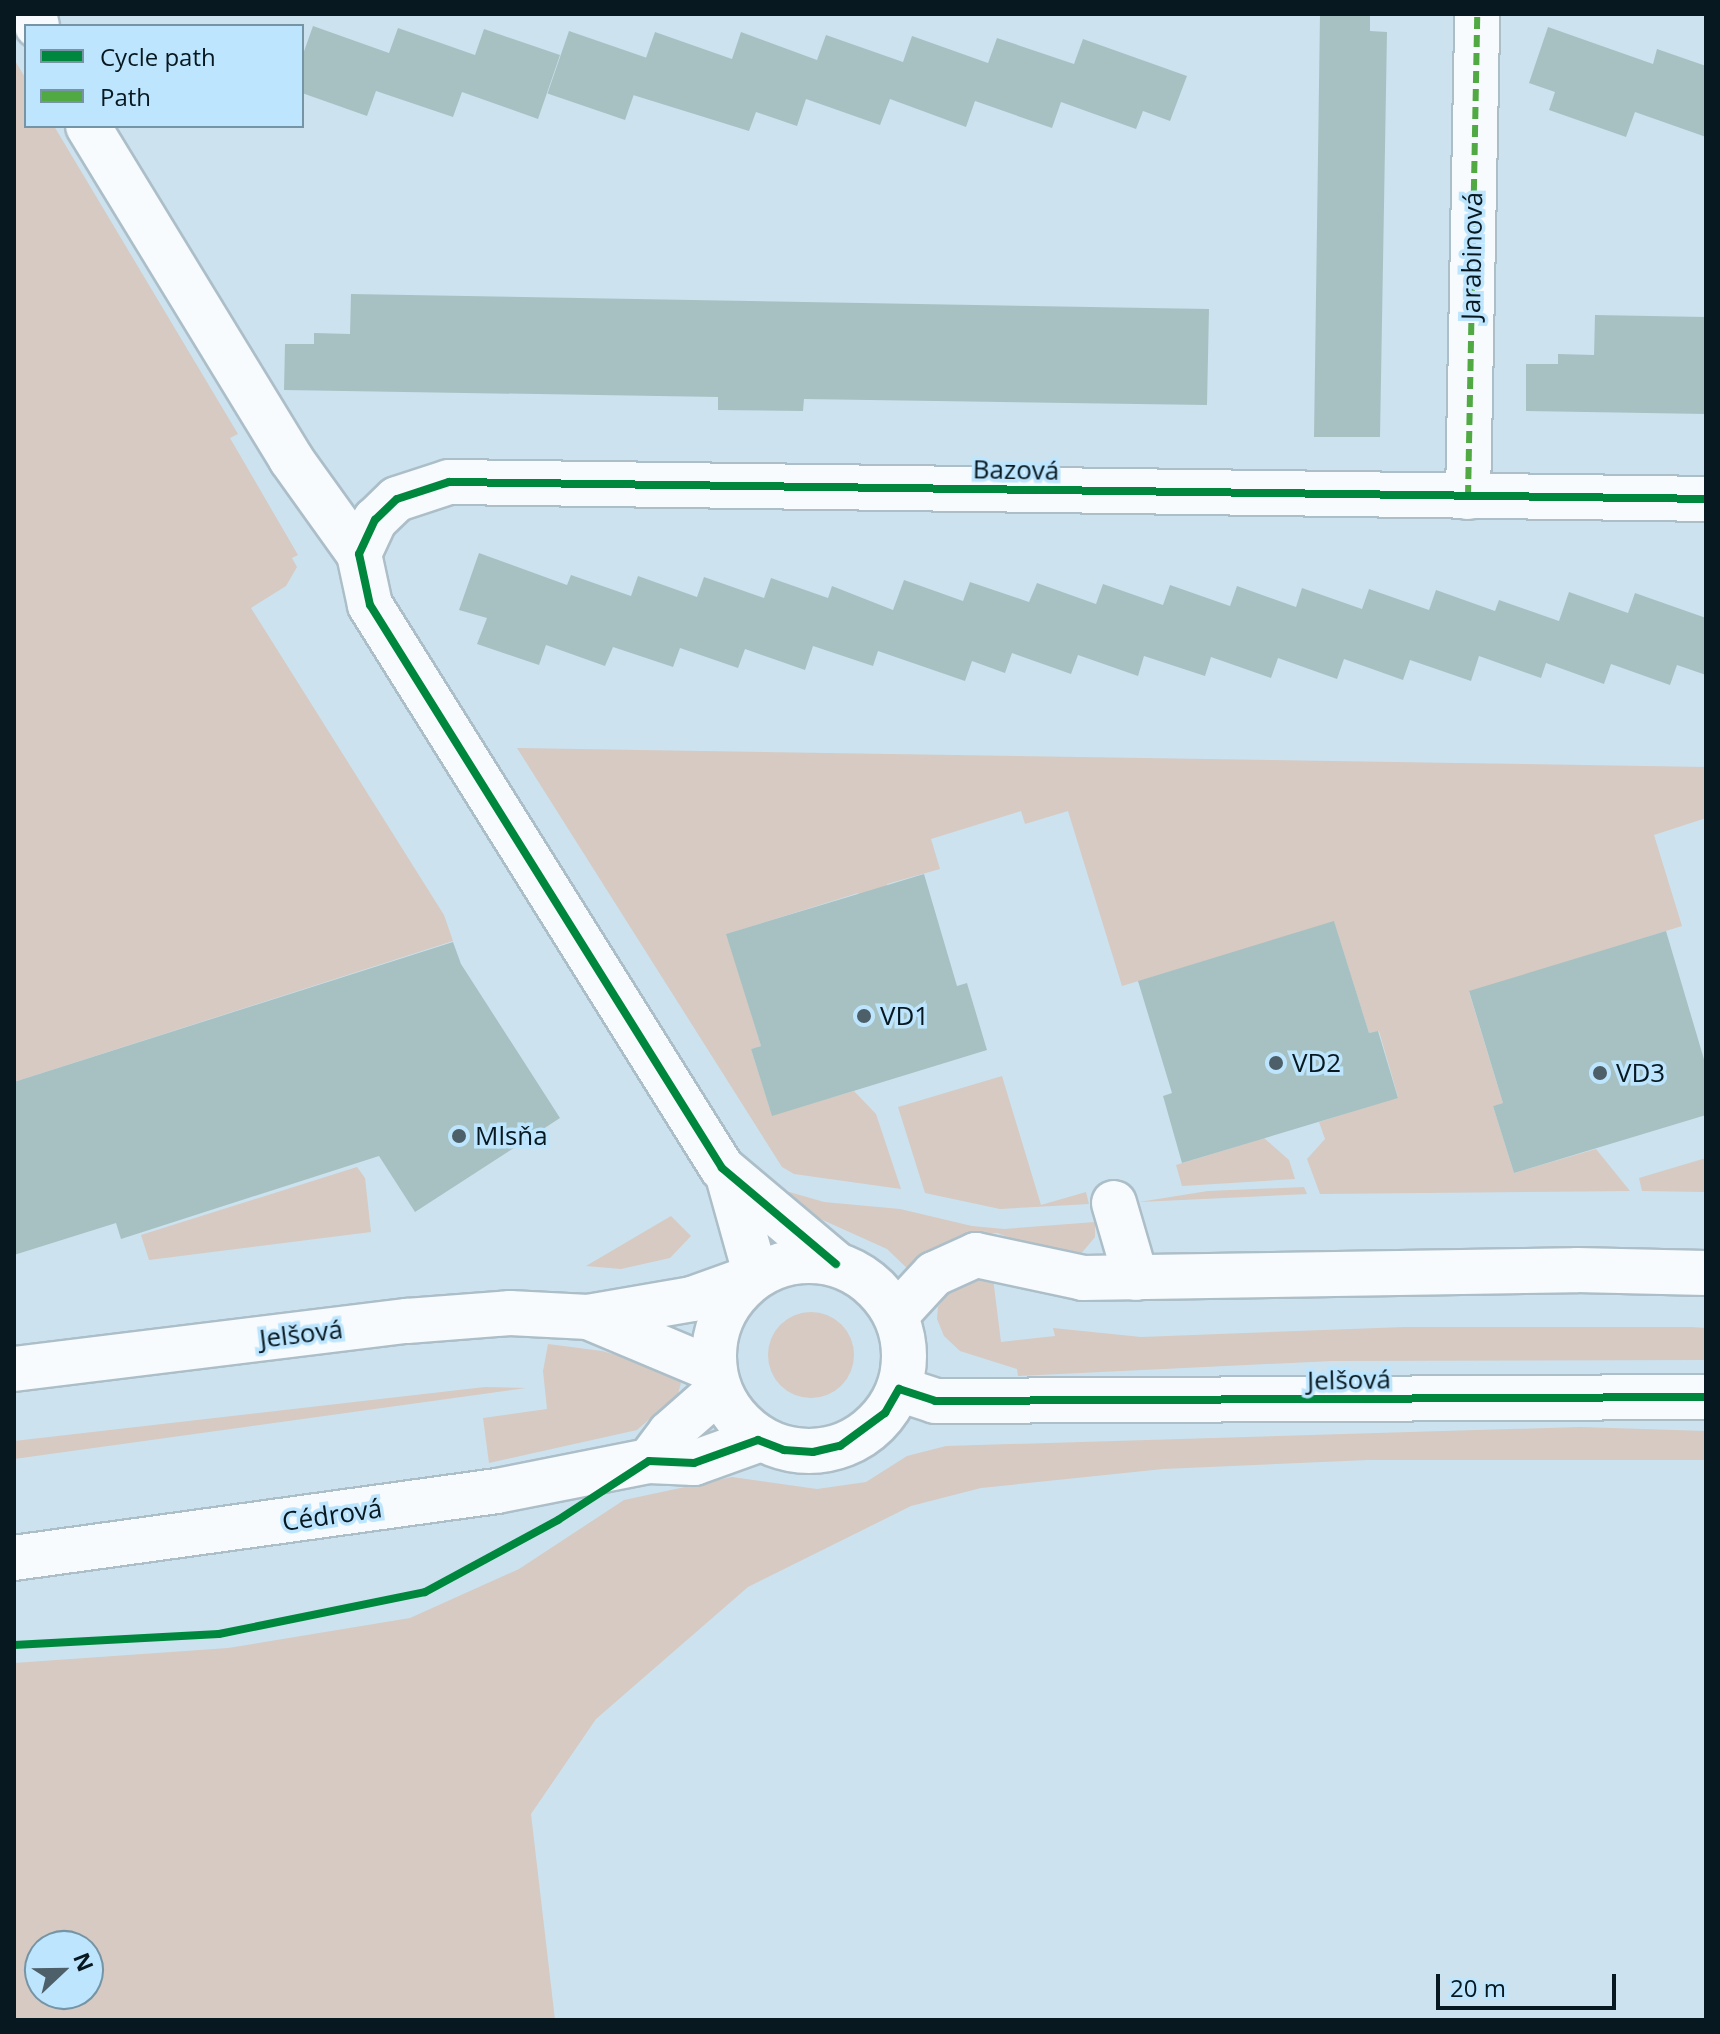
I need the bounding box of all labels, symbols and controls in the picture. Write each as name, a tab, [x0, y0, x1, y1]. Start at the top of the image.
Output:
legend	[24, 24, 304, 128]
text: Cycle path	[100, 40, 216, 73]
text: Path	[100, 80, 151, 113]
street label: Jarabinová	[1455, 192, 1489, 320]
street label: Bazová	[972, 454, 1060, 486]
place label: VD1	[880, 1000, 929, 1032]
marker: VD1	[855, 1007, 873, 1025]
place label: VD2	[1292, 1047, 1341, 1079]
marker: VD2	[1267, 1054, 1285, 1072]
place label: VD3	[1616, 1057, 1665, 1089]
marker: VD3	[1591, 1064, 1609, 1082]
place label: Mlsňa	[475, 1120, 548, 1152]
marker: Mlsňa	[450, 1127, 468, 1145]
street label: Jelšová	[258, 1313, 344, 1355]
street label: Jelšová	[1307, 1364, 1391, 1396]
street label: Cédrová	[280, 1493, 384, 1537]
north arrow	[24, 1930, 104, 2010]
text: N	[67, 1948, 102, 1976]
scale bar	[1440, 1958, 1620, 2008]
text: 20 m	[1450, 1971, 1506, 2004]

